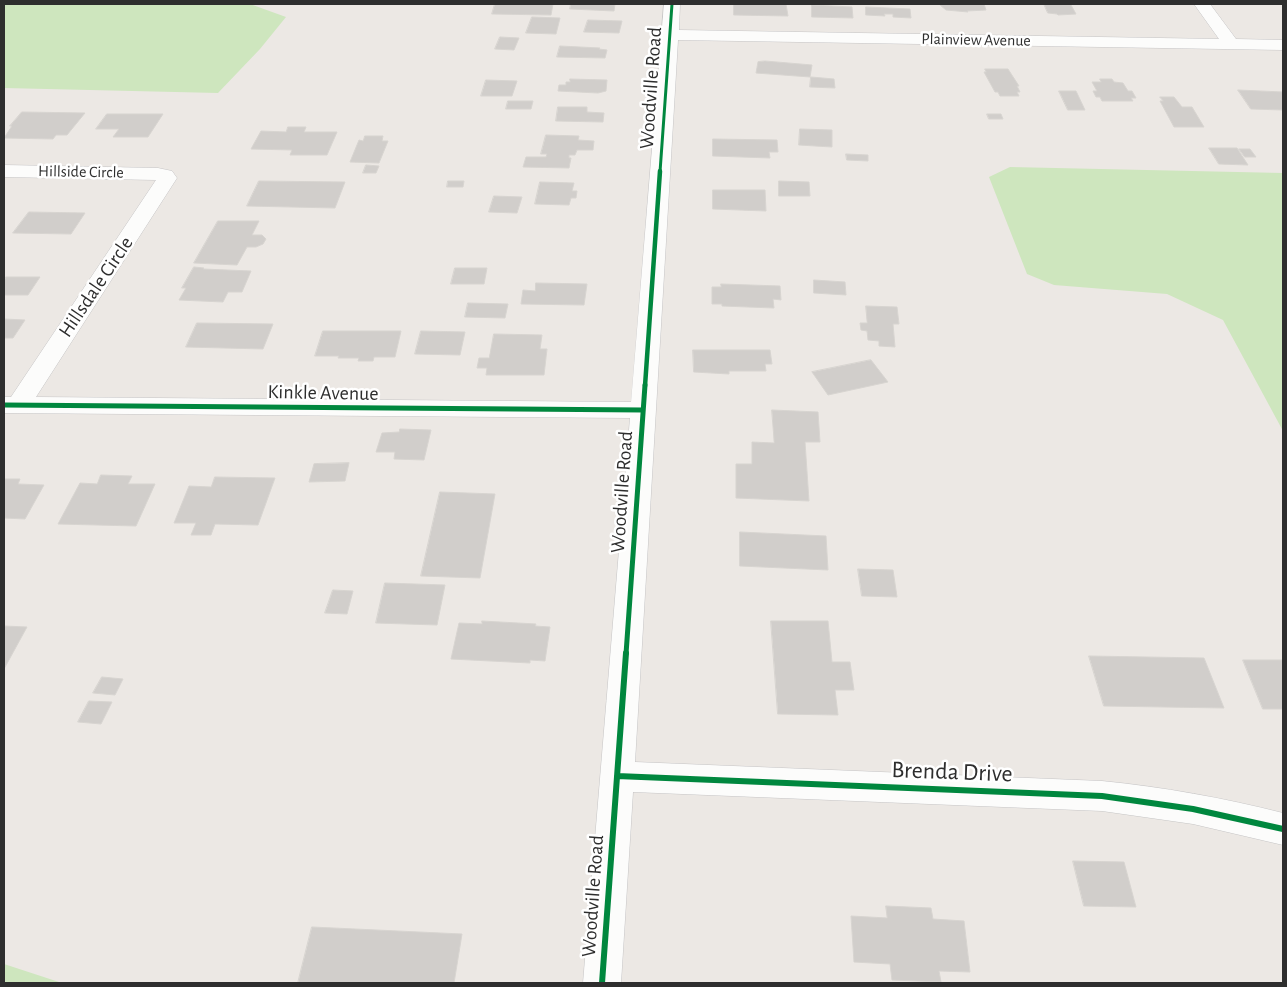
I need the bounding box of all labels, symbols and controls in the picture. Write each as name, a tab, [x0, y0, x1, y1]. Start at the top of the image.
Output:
street label: Woodville Road	[635, 26, 667, 150]
street label: Plainview Avenue	[921, 29, 1031, 51]
street label: Hillside Circle	[38, 162, 124, 182]
street label: Hillsdale Circle	[54, 232, 138, 342]
street label: Kinkle Avenue	[267, 380, 379, 406]
street label: Woodville Road	[606, 430, 638, 554]
street label: Brenda Drive	[891, 755, 1013, 789]
street label: Woodville Road	[577, 834, 609, 958]

